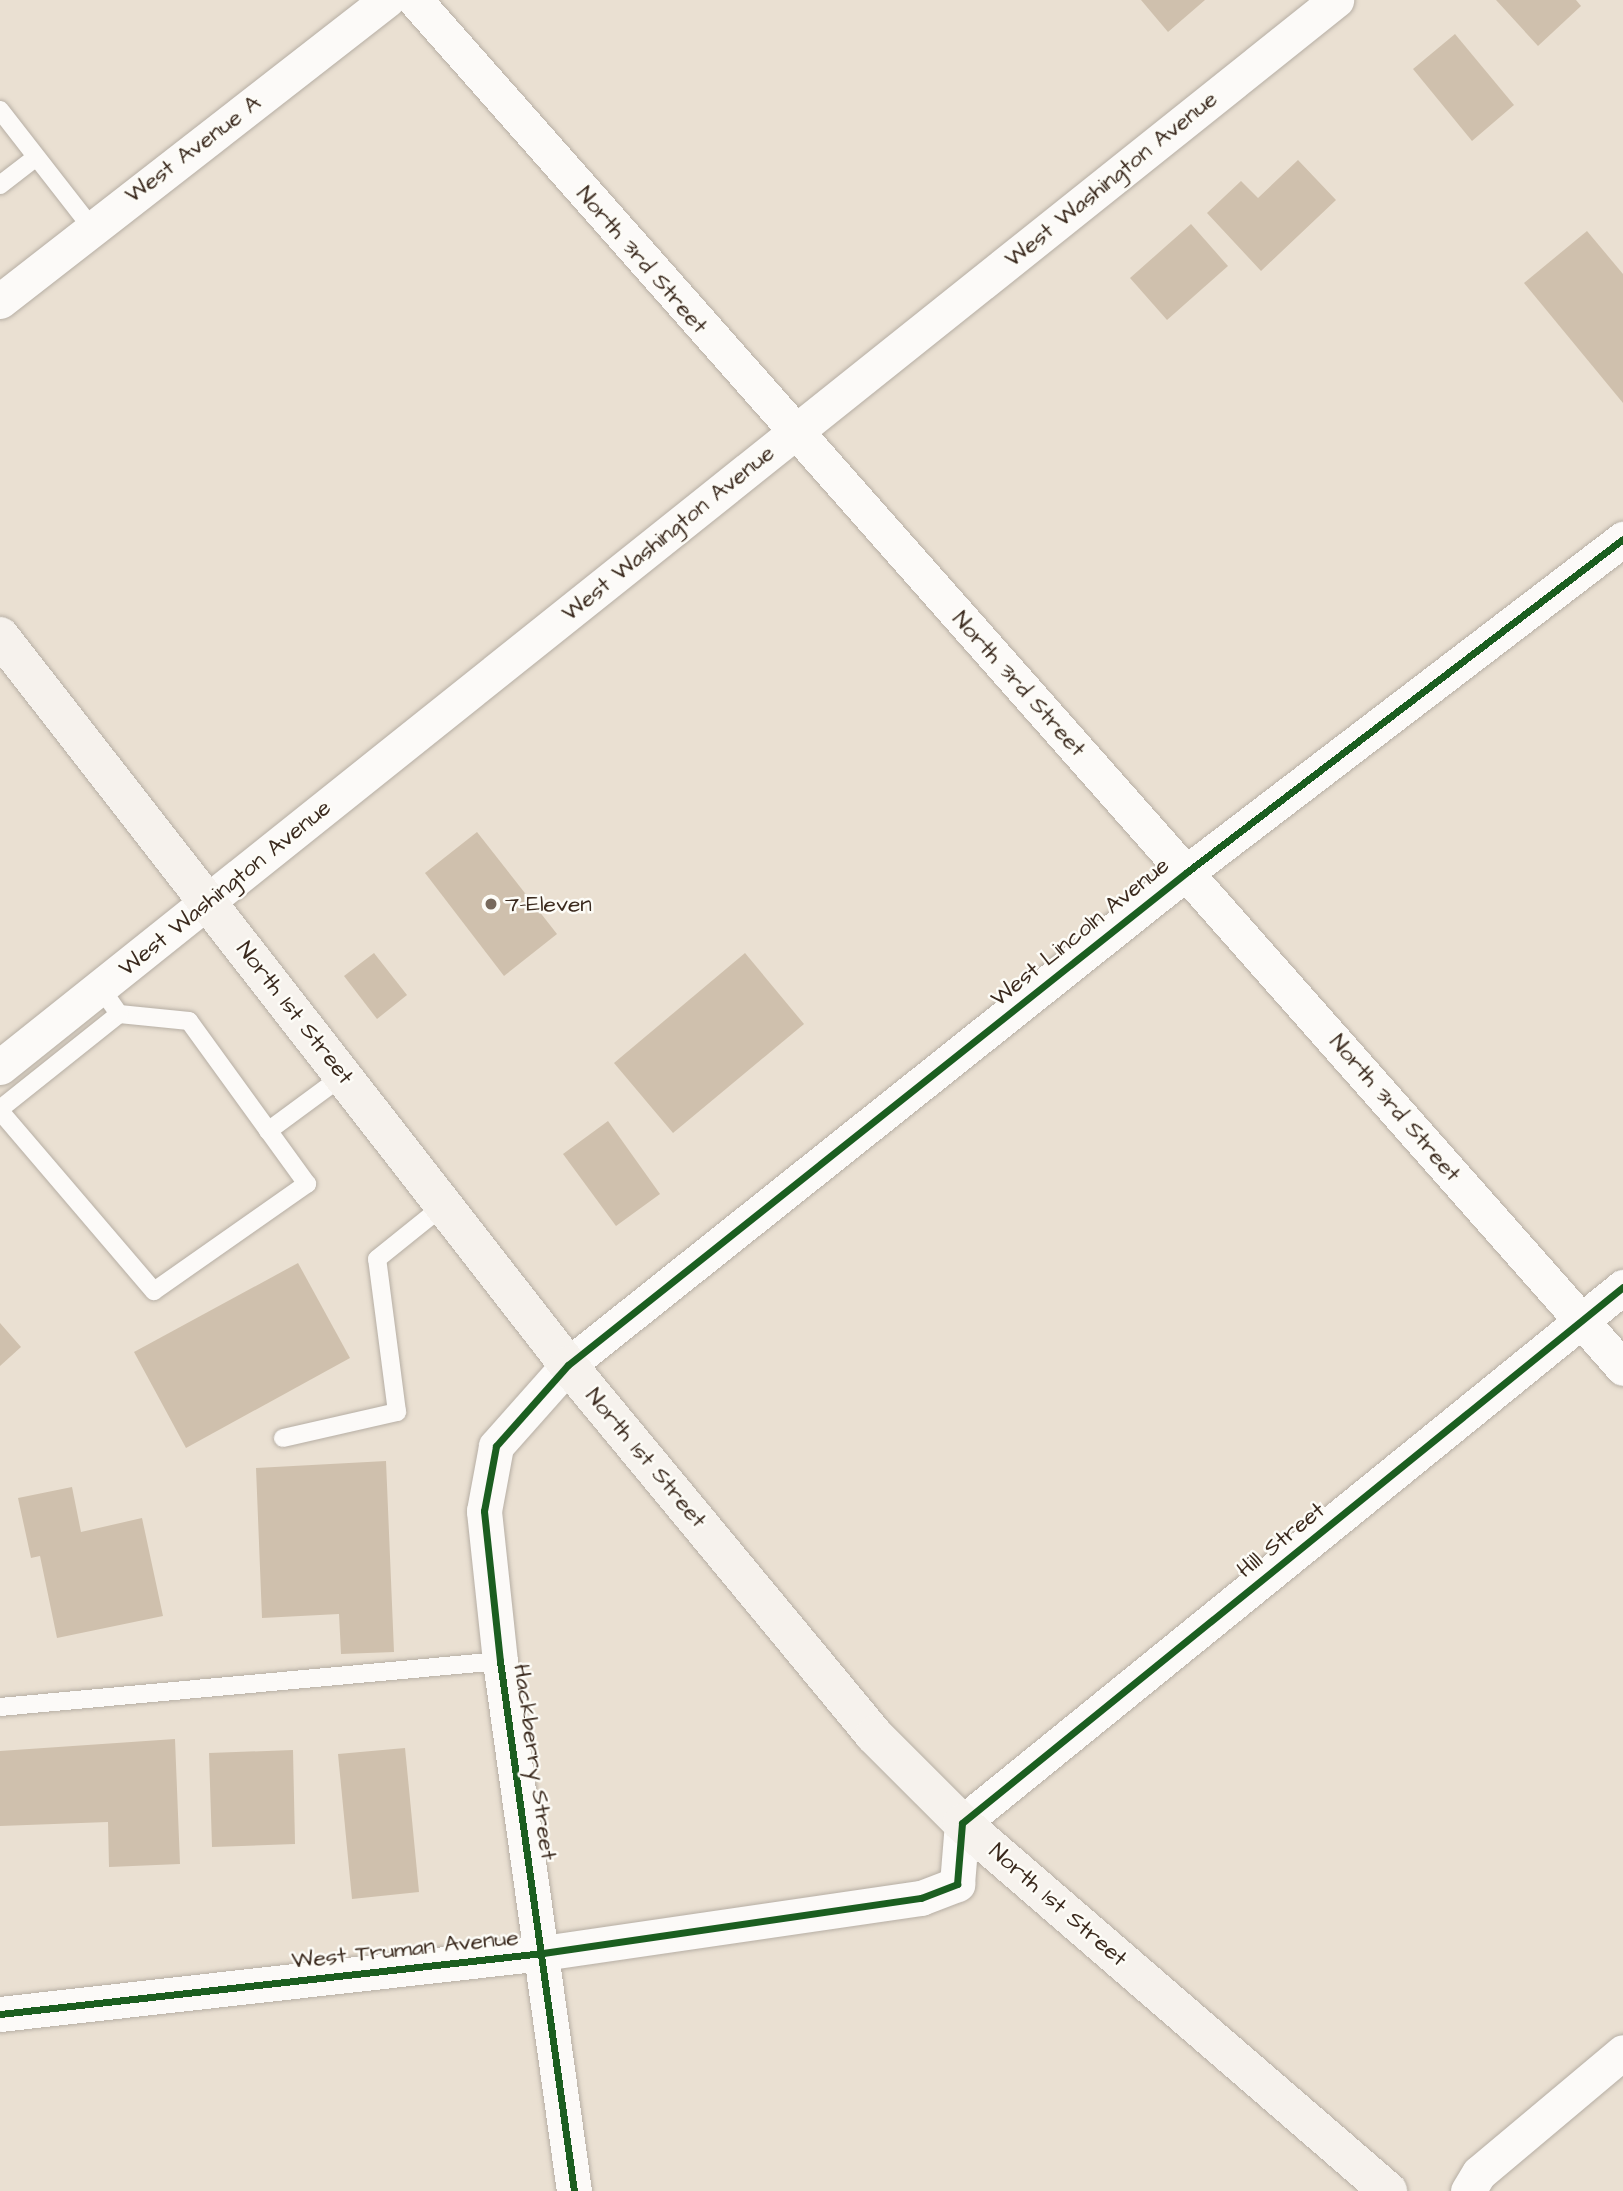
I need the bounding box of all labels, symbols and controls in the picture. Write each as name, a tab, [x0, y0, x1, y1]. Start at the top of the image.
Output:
street label: West Washington Avenue	[999, 85, 1223, 273]
street label: West Avenue A	[120, 89, 266, 209]
street label: North 3rd Street	[570, 181, 714, 339]
street label: West Washington Avenue	[556, 439, 780, 627]
street label: North 3rd Street	[946, 606, 1092, 762]
street label: West Washington Avenue	[113, 794, 337, 982]
street label: West Lincoln Avenue	[985, 852, 1175, 1012]
place label: 7-Eleven	[505, 890, 592, 918]
marker: 7-Eleven	[483, 896, 499, 912]
street label: North 1st Street	[231, 936, 359, 1090]
street label: North 3rd Street	[1323, 1029, 1467, 1187]
street label: North 1st Street	[580, 1383, 712, 1533]
street label: Hill Street	[1232, 1496, 1330, 1584]
street label: Hackberry Street	[508, 1662, 562, 1862]
street label: North 1st Street	[983, 1838, 1133, 1972]
street label: West Truman Avenue	[290, 1923, 520, 1975]

